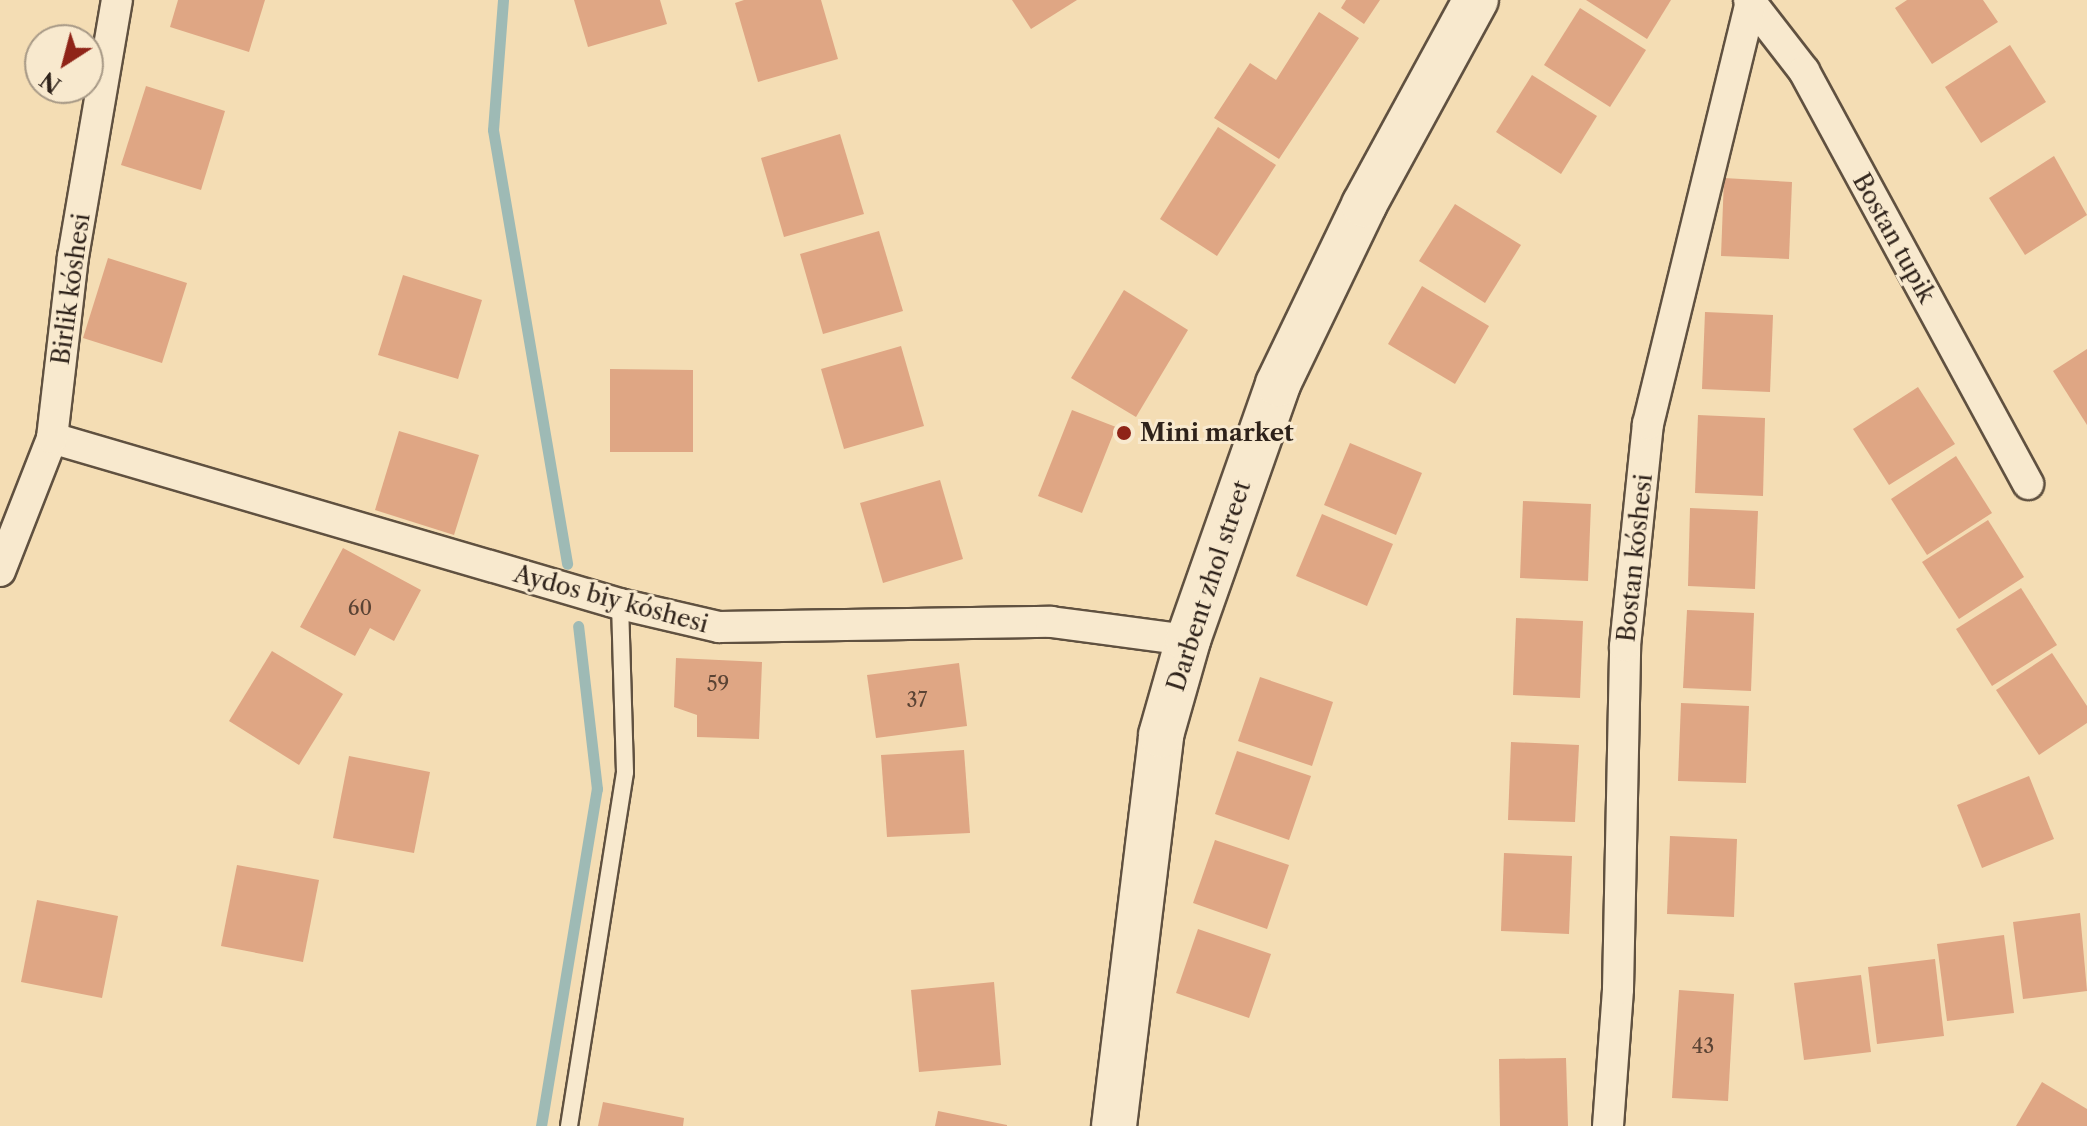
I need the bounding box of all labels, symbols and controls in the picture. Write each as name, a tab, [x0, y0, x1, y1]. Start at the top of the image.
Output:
north arrow	[24, 24, 104, 104]
text: N	[35, 66, 66, 99]
street label: Bostan tupik	[1847, 168, 1941, 308]
street label: Birlik kóshesi	[46, 211, 96, 367]
place label: Mini market	[1140, 419, 1294, 447]
marker: Mini market	[1115, 424, 1133, 442]
street label: Bostan kóshesi	[1612, 473, 1658, 643]
street label: Darbent zhol street	[1161, 477, 1257, 695]
street label: Aydos biy kóshesi	[510, 559, 712, 639]
house number: 60	[348, 596, 372, 620]
house number: 59	[707, 672, 729, 696]
house number: 37	[907, 688, 927, 712]
house number: 43	[1692, 1034, 1714, 1058]

